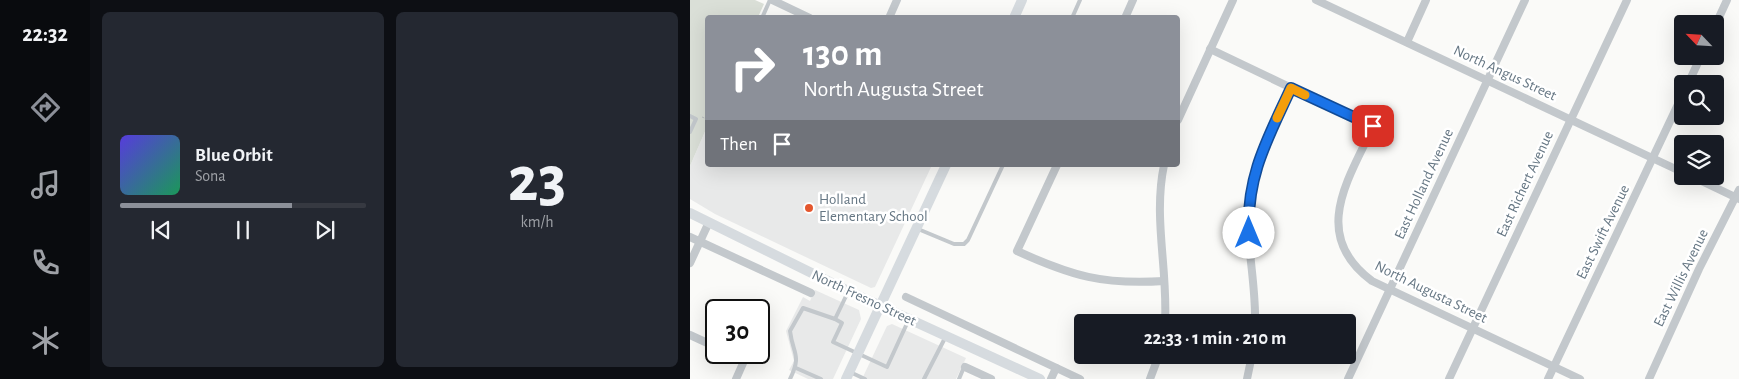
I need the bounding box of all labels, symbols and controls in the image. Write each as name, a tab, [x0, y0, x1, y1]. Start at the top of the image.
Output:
north arrow	[1674, 15, 1724, 65]
map controls	[1674, 15, 1724, 185]
text: 22:32	[22, 23, 68, 45]
icon: right	[720, 35, 785, 100]
text: 130 m	[803, 37, 882, 72]
street label: North Angus Street	[1451, 43, 1559, 103]
button: search	[1674, 75, 1724, 125]
text: North Augusta Street	[803, 78, 984, 100]
icon: directions	[28, 90, 63, 125]
pin	[1352, 105, 1394, 147]
icon: arrive	[1359, 112, 1387, 140]
street label: East Holland Avenue	[1392, 126, 1456, 242]
street label: East Richert Avenue	[1494, 129, 1556, 239]
icon: arrive	[768, 130, 796, 158]
text: Then	[720, 135, 758, 154]
button: layers	[1674, 135, 1724, 185]
text: Blue Orbit	[195, 146, 273, 165]
text: 23	[508, 148, 566, 213]
icon: music	[28, 167, 63, 202]
text: Sona	[195, 168, 226, 184]
street label: East Swift Avenue	[1574, 182, 1632, 282]
place label: Holland Elementary School	[819, 192, 928, 224]
marker: Holland Elementary School	[803, 202, 815, 214]
position arrow	[1222, 206, 1274, 258]
text: km/h	[520, 214, 554, 230]
icon: previous	[147, 216, 175, 244]
icon: pause	[229, 216, 257, 244]
icon: next	[311, 216, 339, 244]
street label: East Willis Avenue	[1651, 227, 1711, 329]
icon: phone	[28, 245, 63, 280]
street label: North Augusta Street	[1372, 258, 1490, 326]
street label: North Fresno Street	[810, 267, 919, 329]
speed limit sign: 30	[705, 299, 770, 364]
icon: climate	[28, 323, 63, 358]
text: 22:33 · 1 min · 210 m	[1144, 329, 1286, 348]

